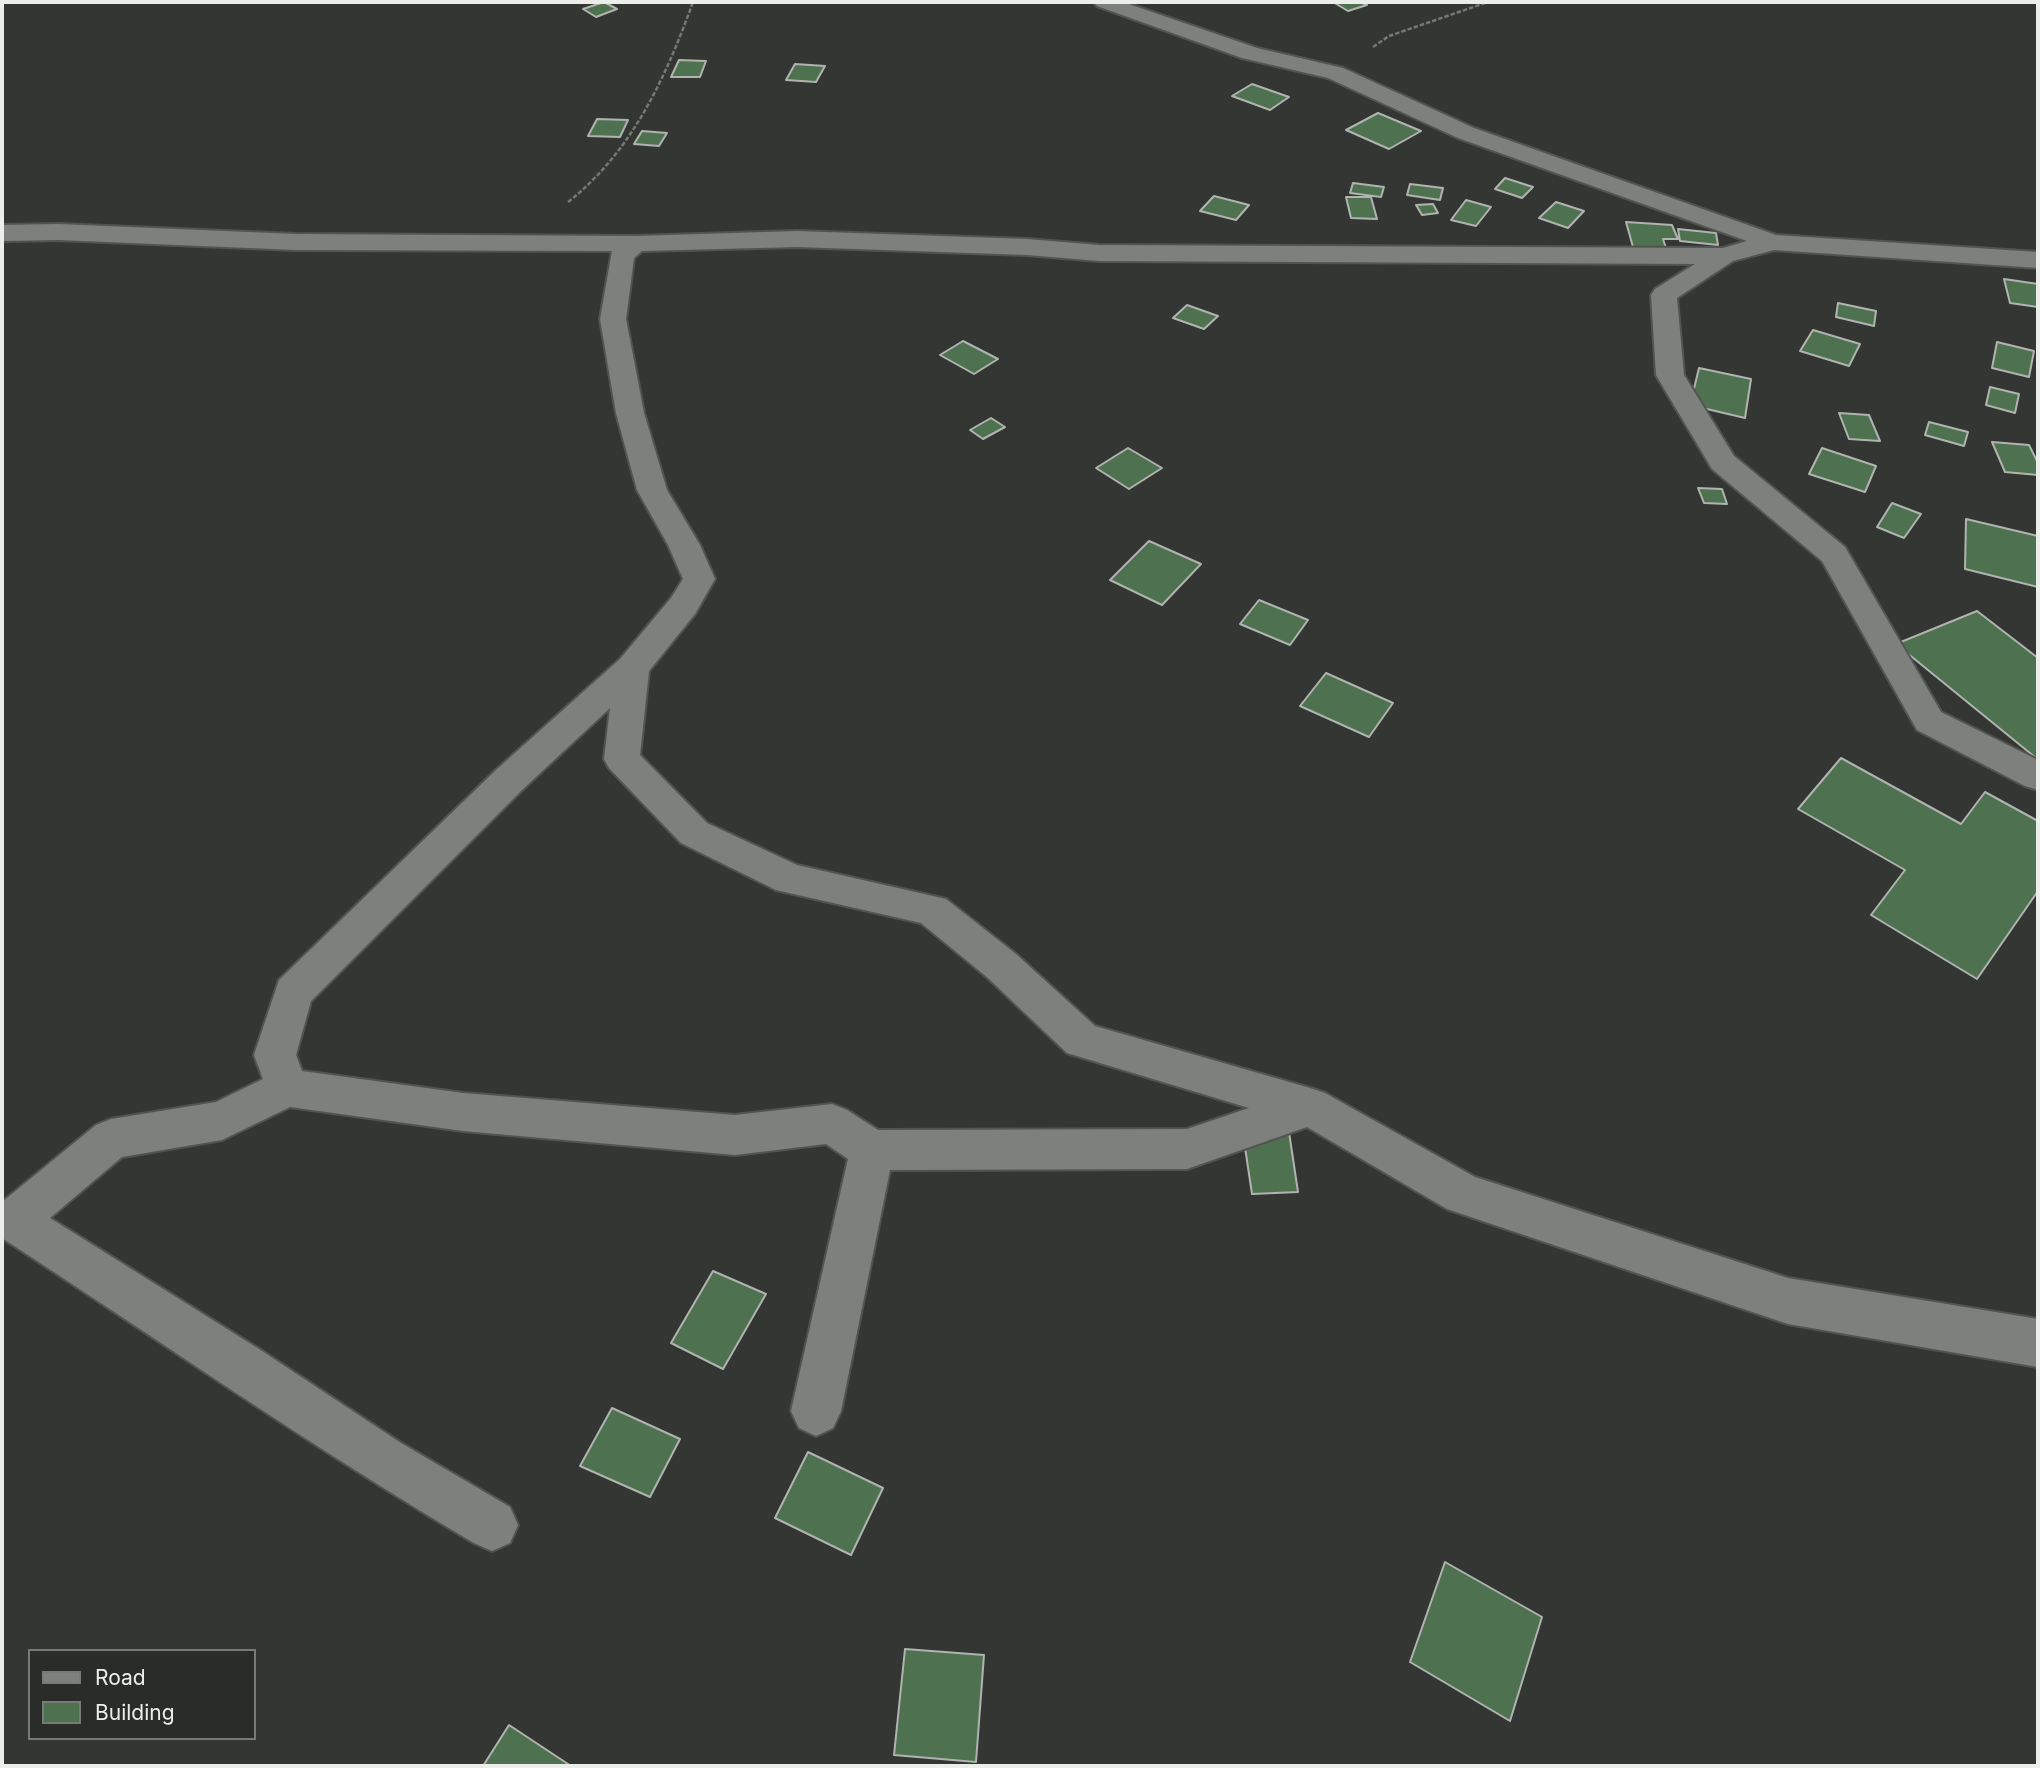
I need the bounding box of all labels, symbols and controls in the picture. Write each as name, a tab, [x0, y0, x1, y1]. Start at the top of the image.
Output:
legend	[28, 1649, 256, 1740]
text: Road	[95, 1665, 146, 1690]
text: Building	[95, 1700, 175, 1725]

